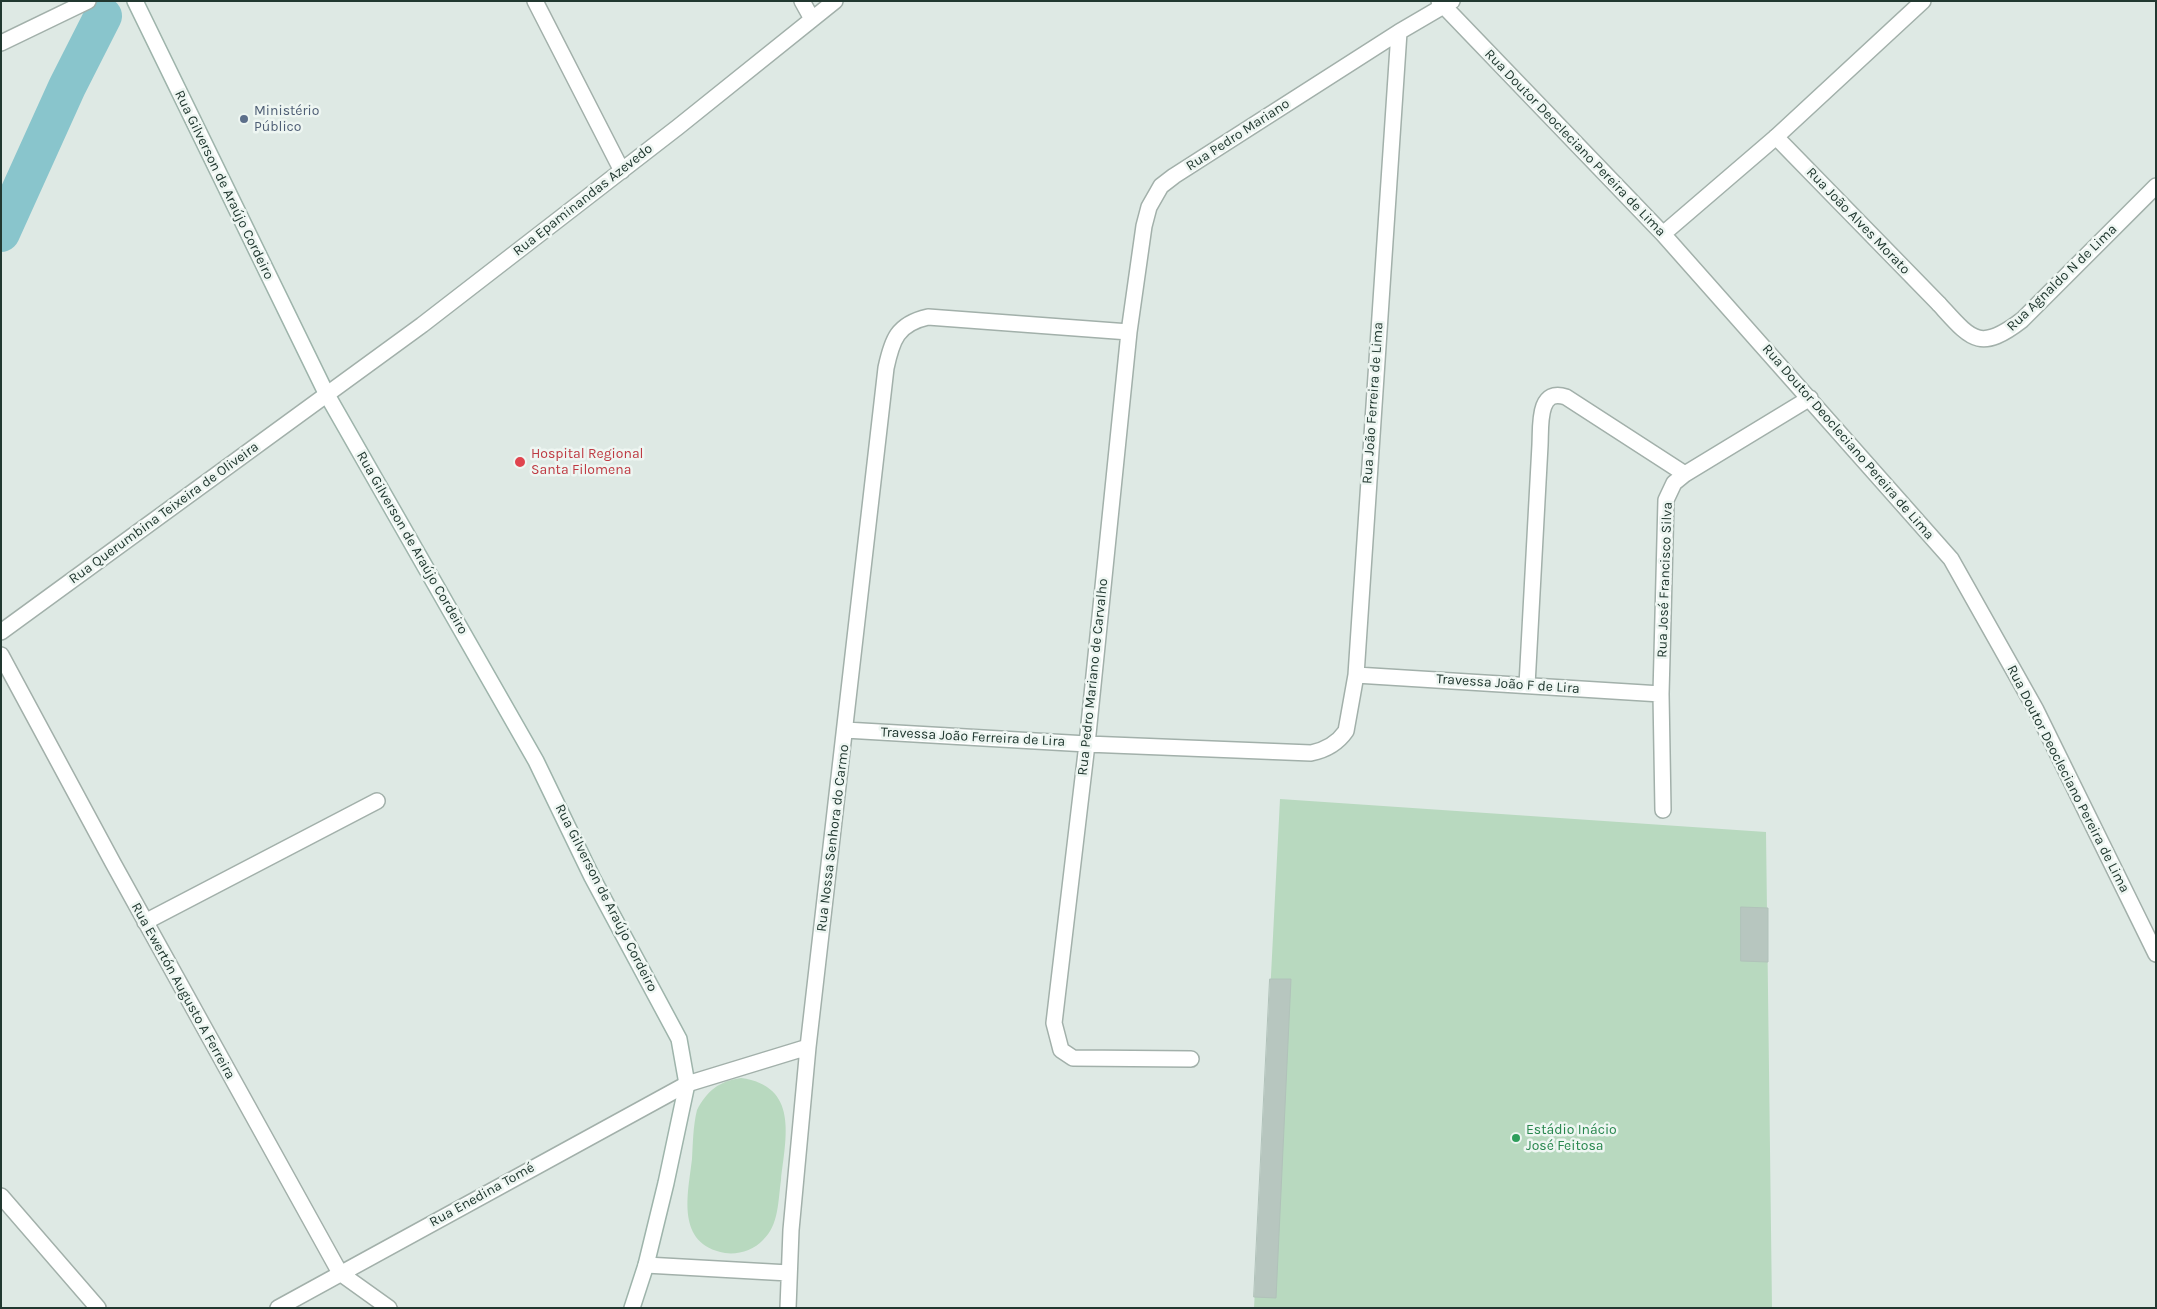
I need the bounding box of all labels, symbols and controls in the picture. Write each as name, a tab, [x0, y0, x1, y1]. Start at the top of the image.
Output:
street label: Rua Doutor Deocleciano Pereira de Lima	[1481, 46, 1669, 240]
street label: Rua Gilverson de Araújo Cordeiro	[171, 88, 277, 282]
street label: Rua Pedro Mariano	[1183, 95, 1293, 175]
place label: Ministério Público	[254, 103, 319, 136]
marker: Ministério Público	[238, 113, 250, 125]
street label: Rua Epaminandas Azevedo	[510, 140, 656, 260]
street label: Rua João Alves Morato	[1803, 164, 1913, 278]
street label: Rua Agnaldo N de Lima	[2003, 221, 2121, 335]
street label: Rua João Ferreira de Lima	[1359, 322, 1387, 484]
street label: Rua Doutor Deocleciano Pereira de Lima	[1759, 341, 1937, 543]
street label: Rua Querumbina Teixeira de Oliveira	[66, 438, 262, 588]
place label: Hospital Regional Santa Filomena	[531, 446, 644, 478]
street label: Rua Gilverson de Araújo Cordeiro	[353, 449, 471, 637]
marker: Hospital Regional Santa Filomena	[513, 455, 527, 469]
street label: Rua José Francisco Silva	[1654, 502, 1676, 658]
street label: Rua Pedro Mariano de Carvalho	[1074, 578, 1112, 776]
street label: Rua Doutor Deocleciano Pereira de Lima	[2003, 662, 2133, 896]
street label: Travessa João F de Lira	[1436, 671, 1580, 697]
street label: Travessa João Ferreira de Lira	[880, 724, 1066, 750]
street label: Rua Nossa Senhora do Carmo	[813, 743, 853, 933]
street label: Rua Gilverson de Araújo Cordeiro	[551, 801, 661, 995]
street label: Rua Ewertón Augusto A Ferreira	[127, 900, 239, 1082]
place label: Estádio Inácio José Feitosa	[1526, 1122, 1617, 1154]
marker: Estádio Inácio José Feitosa	[1510, 1132, 1522, 1144]
street label: Rua Enedina Tomé	[427, 1159, 537, 1231]

